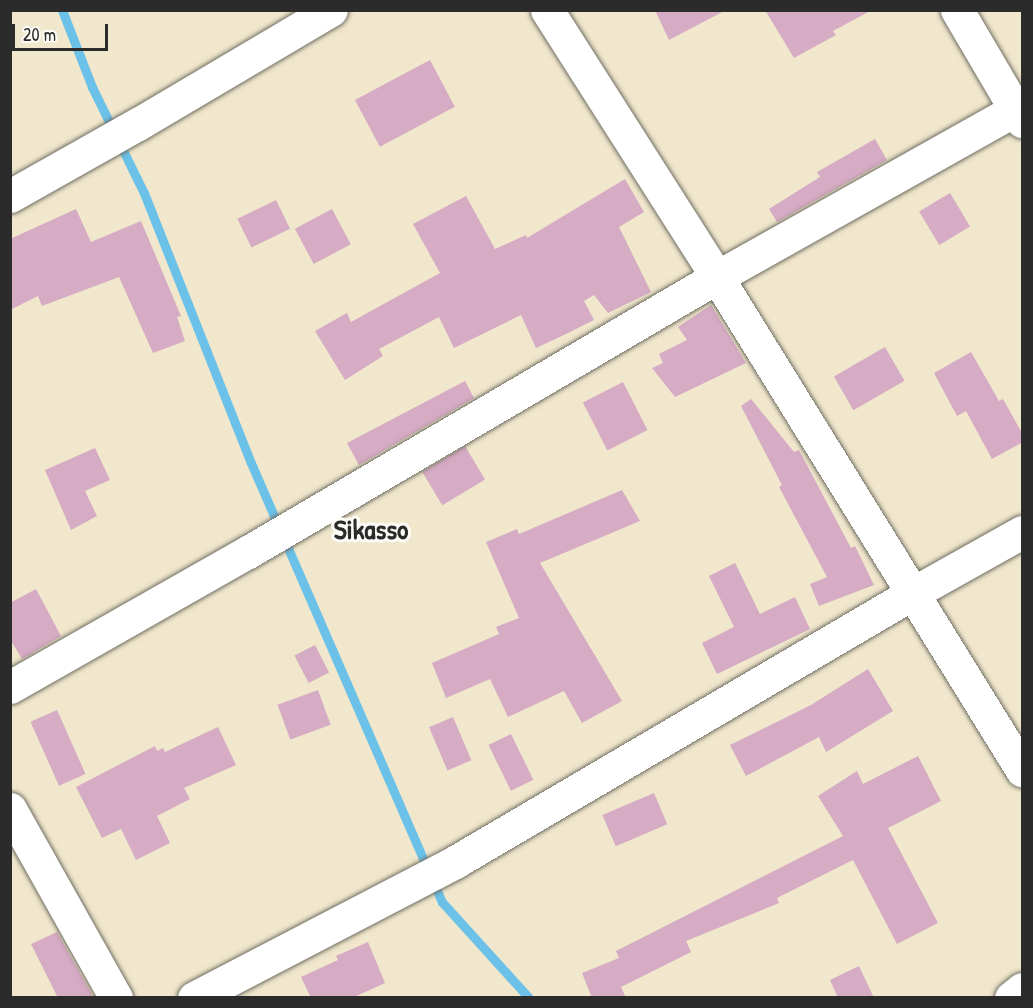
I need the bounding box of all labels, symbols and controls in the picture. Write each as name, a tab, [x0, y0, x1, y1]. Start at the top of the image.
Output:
scale bar	[15, 12, 111, 50]
text: 20 m	[23, 22, 56, 47]
district label: Sikasso	[334, 512, 408, 546]

